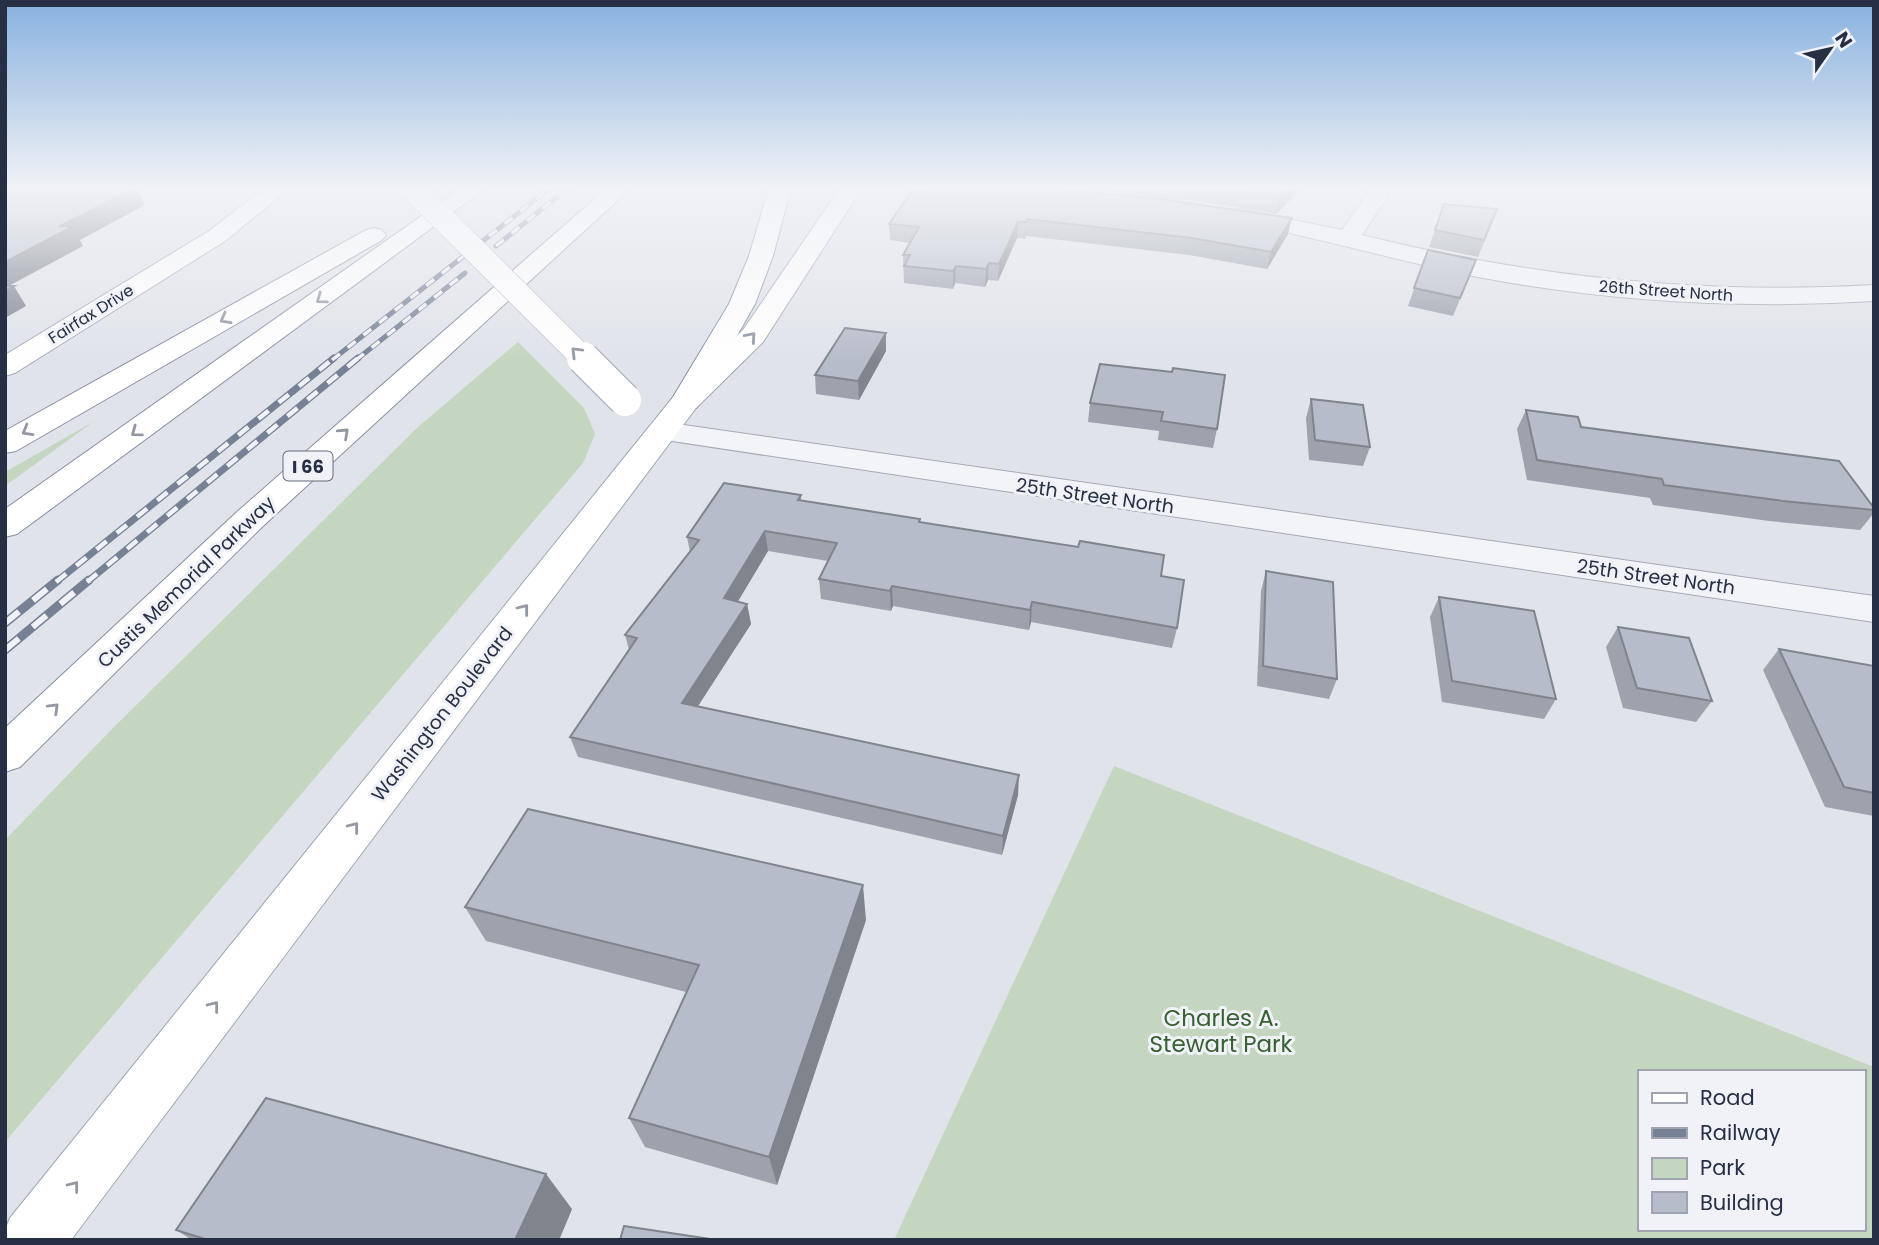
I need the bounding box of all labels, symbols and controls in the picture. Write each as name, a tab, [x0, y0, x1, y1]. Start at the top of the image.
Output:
north arrow	[1795, 14, 1865, 84]
text: N	[1828, 26, 1859, 53]
street label: 26th Street North	[1598, 275, 1734, 307]
street label: Fairfax Drive	[44, 279, 138, 349]
one-way arrow	[316, 291, 329, 304]
one-way arrow	[220, 311, 232, 324]
one-way arrow	[743, 332, 755, 345]
one-way arrow	[571, 348, 584, 361]
one-way arrow	[22, 423, 34, 436]
one-way arrow	[131, 424, 144, 437]
one-way arrow	[336, 429, 349, 441]
road number: I 66	[284, 452, 332, 480]
street label: 25th Street North	[1014, 472, 1176, 520]
street label: Custis Memorial Parkway	[91, 490, 281, 674]
street label: 25th Street North	[1575, 553, 1737, 601]
one-way arrow	[516, 604, 529, 617]
street label: Washington Boulevard	[365, 621, 519, 807]
one-way arrow	[46, 703, 59, 716]
one-way arrow	[345, 822, 358, 835]
one-way arrow	[206, 1002, 219, 1014]
park label: Charles A. Stewart Park	[1150, 1002, 1293, 1060]
legend	[1638, 1070, 1865, 1231]
text: Road	[1700, 1083, 1755, 1112]
text: Railway	[1700, 1118, 1781, 1147]
text: Park	[1700, 1153, 1745, 1182]
one-way arrow	[66, 1181, 79, 1194]
text: Building	[1700, 1188, 1784, 1217]

